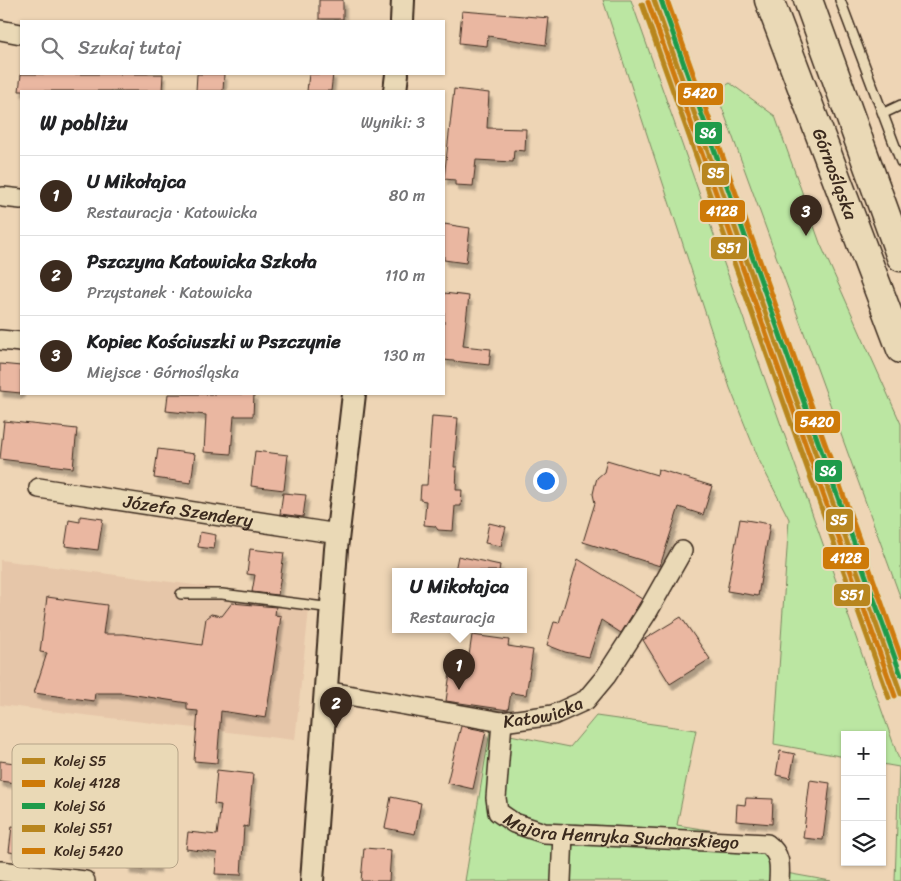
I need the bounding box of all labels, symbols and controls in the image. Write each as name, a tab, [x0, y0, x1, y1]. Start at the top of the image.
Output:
search box	[20, 20, 445, 75]
text: Szukaj tutaj	[78, 31, 181, 64]
icon: search	[38, 34, 66, 62]
text: 5420	[683, 81, 717, 106]
line badge: 5420	[677, 82, 724, 106]
text: W pobliżu	[40, 104, 128, 142]
text: Wyniki: 3	[361, 108, 425, 137]
line badge: S6	[694, 121, 723, 145]
text: S6	[699, 121, 716, 146]
street label: Górnośląska	[803, 123, 867, 225]
text: S5	[706, 161, 725, 186]
line badge: S5	[701, 162, 730, 186]
text: U Mikołajca	[87, 165, 186, 198]
text: 1	[53, 181, 59, 210]
text: 80 m	[389, 181, 425, 210]
pin: 3	[790, 195, 822, 236]
text: Restauracja · Katowicka	[87, 198, 257, 227]
line badge: 4128	[699, 199, 746, 223]
text: 4128	[705, 199, 738, 224]
line badge: S51	[710, 236, 748, 260]
text: S51	[716, 236, 741, 261]
text: Pszczyna Katowicka Szkoła	[87, 245, 317, 278]
text: 2	[51, 261, 61, 290]
text: 110 m	[385, 261, 425, 290]
text: Przystanek · Katowicka	[87, 278, 252, 307]
text: Kopiec Kościuszki w Pszczynie	[87, 325, 341, 358]
text: 3	[52, 341, 60, 370]
text: 130 m	[383, 341, 425, 370]
text: Miejsce · Górnośląska	[87, 358, 239, 387]
line badge: 5420	[794, 410, 841, 434]
text: 5420	[800, 410, 834, 435]
line badge: S6	[814, 459, 843, 483]
text: S6	[819, 459, 836, 484]
your location	[533, 468, 559, 494]
street label: Józefa Szendery	[120, 485, 256, 537]
line badge: S5	[825, 508, 854, 533]
text: S5	[829, 508, 848, 533]
line badge: 4128	[822, 546, 870, 570]
text: 4128	[829, 546, 862, 571]
popup	[392, 568, 527, 633]
text: U Mikołajca	[410, 570, 509, 603]
line badge: S51	[833, 583, 871, 607]
text: S51	[839, 583, 864, 608]
text: Restauracja	[410, 603, 495, 632]
pin: 1	[443, 649, 475, 690]
pin: 2	[320, 687, 352, 728]
street label: Katowicka	[501, 687, 589, 738]
map controls	[841, 731, 886, 866]
button: +	[841, 731, 886, 776]
legend	[12, 744, 178, 868]
text: Kolej S5	[54, 749, 107, 774]
text: Kolej 4128	[54, 771, 121, 796]
button: −	[841, 776, 886, 821]
text: Kolej S6	[54, 794, 106, 819]
street label: Majora Henryka Sucharskiego	[496, 804, 740, 859]
text: Kolej S51	[54, 816, 112, 841]
button: layers	[841, 821, 886, 866]
text: Kolej 5420	[54, 839, 123, 864]

